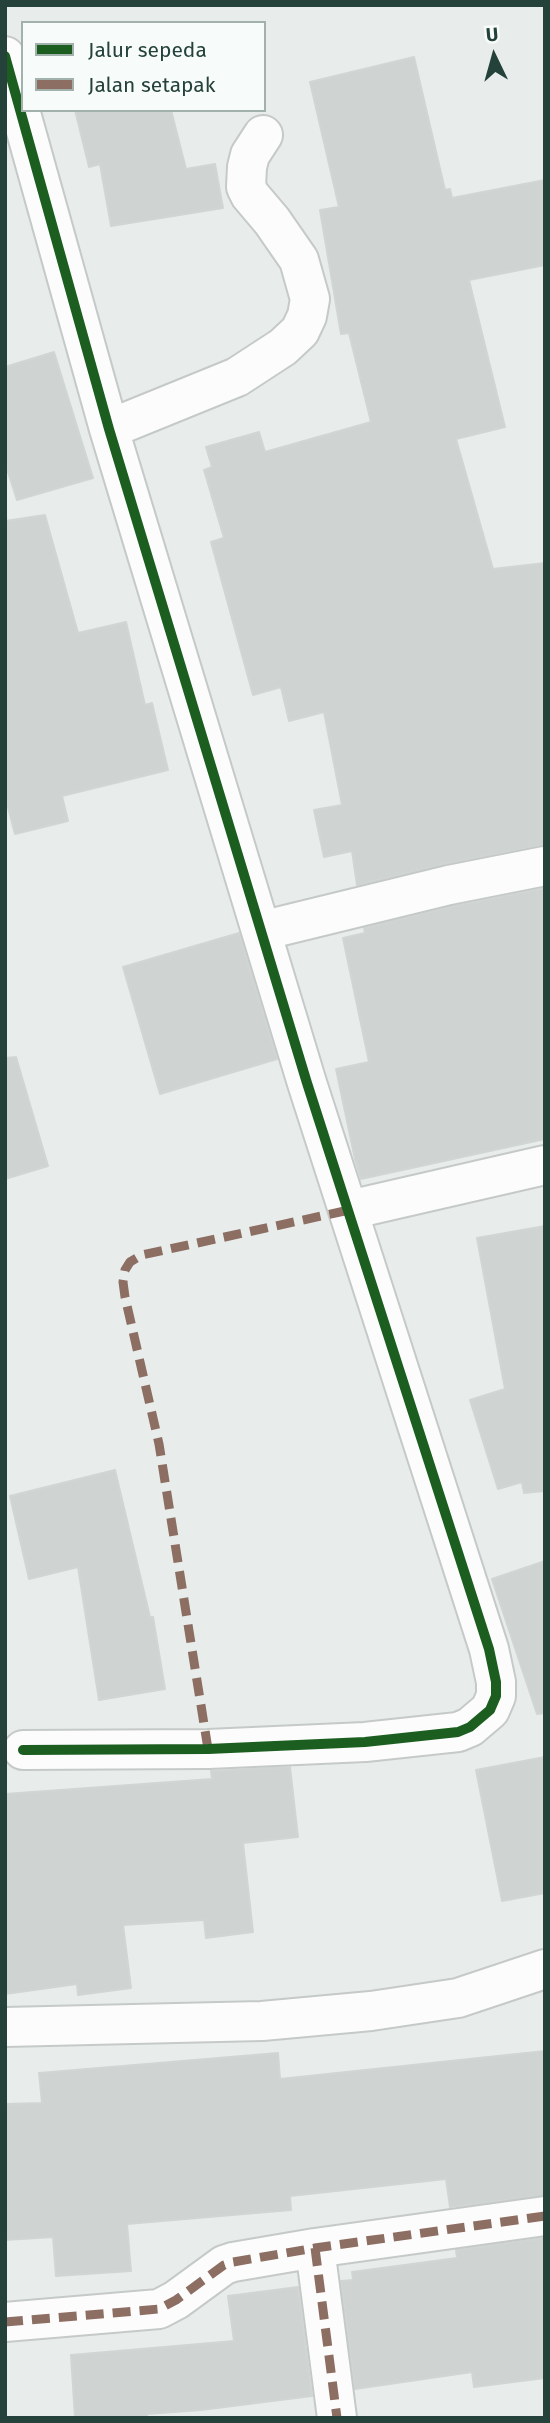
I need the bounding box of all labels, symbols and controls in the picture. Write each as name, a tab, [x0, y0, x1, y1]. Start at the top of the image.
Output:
legend	[21, 21, 266, 112]
north arrow	[459, 21, 529, 91]
text: U	[485, 23, 499, 47]
text: Jalur sepeda	[88, 37, 207, 63]
text: Jalan setapak	[88, 72, 216, 98]

